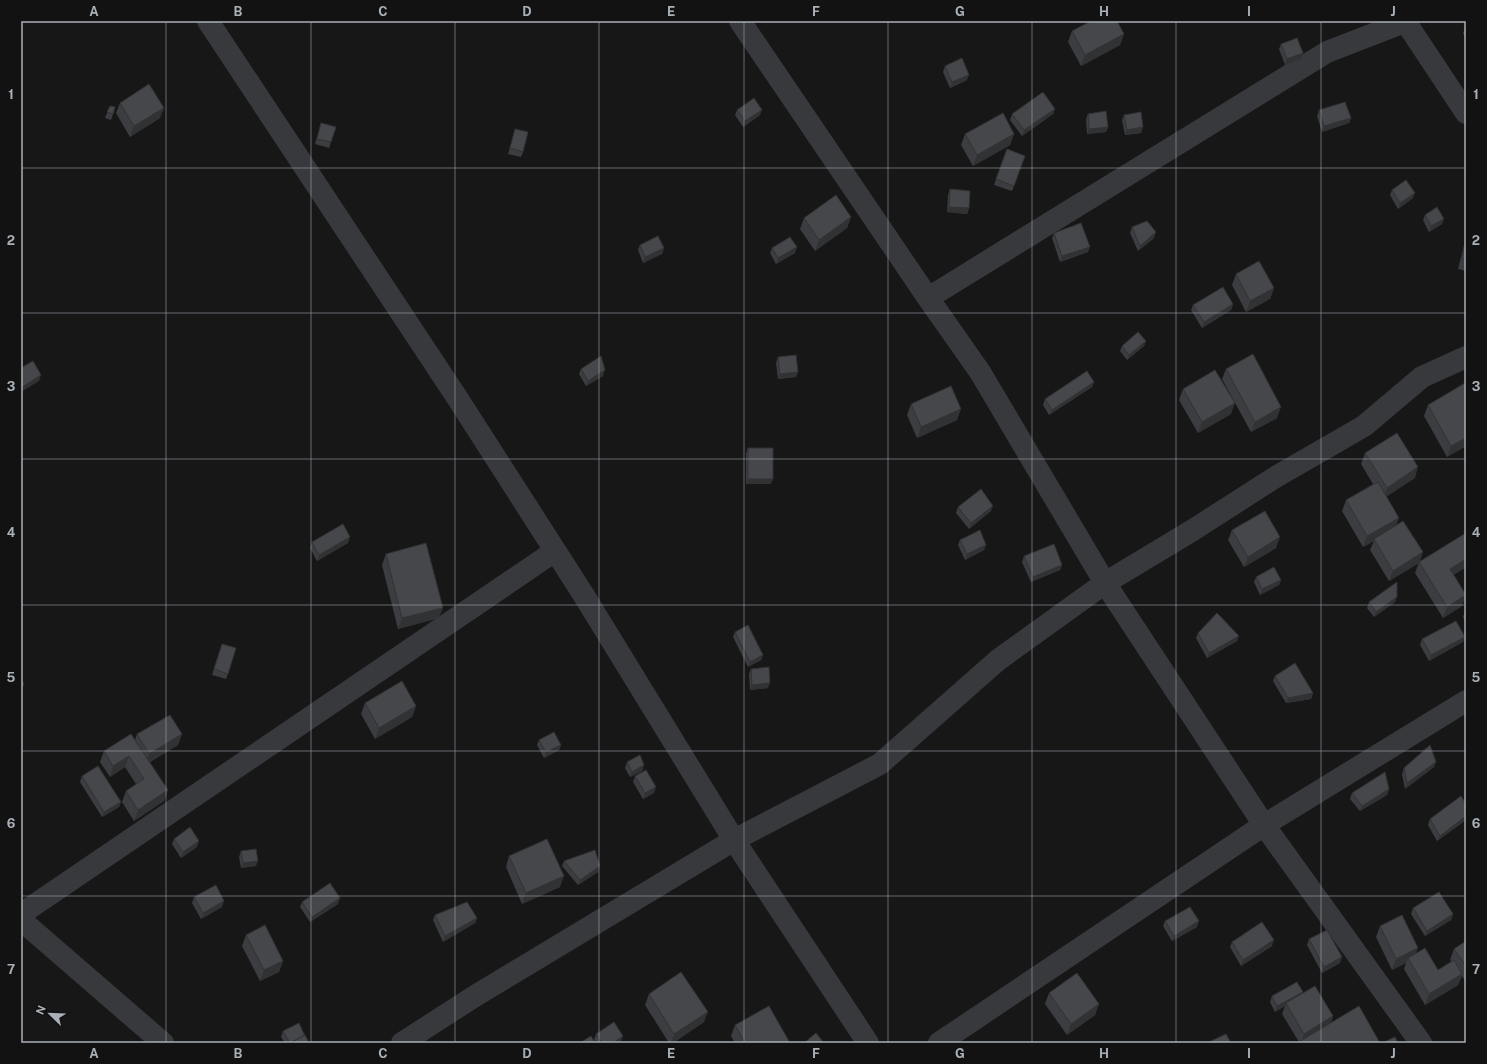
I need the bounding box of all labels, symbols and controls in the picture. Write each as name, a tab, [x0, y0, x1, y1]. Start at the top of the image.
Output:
text: A	[89, 4, 99, 19]
text: B	[234, 4, 243, 19]
text: C	[378, 4, 388, 19]
text: D	[522, 4, 532, 19]
text: E	[667, 4, 675, 19]
text: F	[812, 4, 820, 19]
text: G	[955, 4, 965, 19]
text: H	[1099, 4, 1109, 19]
text: I	[1247, 4, 1251, 19]
text: J	[1390, 4, 1396, 19]
text: 1	[8, 87, 14, 102]
text: 1	[1473, 87, 1479, 102]
text: 2	[7, 233, 15, 248]
text: 2	[1472, 233, 1480, 248]
text: 3	[7, 379, 16, 394]
text: 3	[1472, 379, 1481, 394]
text: 4	[7, 525, 16, 540]
text: 4	[1472, 525, 1481, 540]
text: 5	[7, 670, 16, 685]
text: 5	[1472, 670, 1481, 685]
text: 6	[7, 816, 16, 831]
text: 6	[1472, 816, 1481, 831]
text: 7	[7, 962, 15, 977]
text: 7	[1472, 962, 1480, 977]
north arrow	[30, 994, 70, 1034]
text: N	[34, 1004, 48, 1016]
text: A	[89, 1046, 99, 1061]
text: B	[234, 1046, 243, 1061]
text: C	[378, 1046, 388, 1061]
text: D	[522, 1046, 532, 1061]
text: E	[667, 1046, 675, 1061]
text: F	[812, 1046, 820, 1061]
text: G	[955, 1046, 965, 1061]
text: H	[1099, 1046, 1109, 1061]
text: I	[1247, 1046, 1251, 1061]
text: J	[1390, 1046, 1396, 1061]

